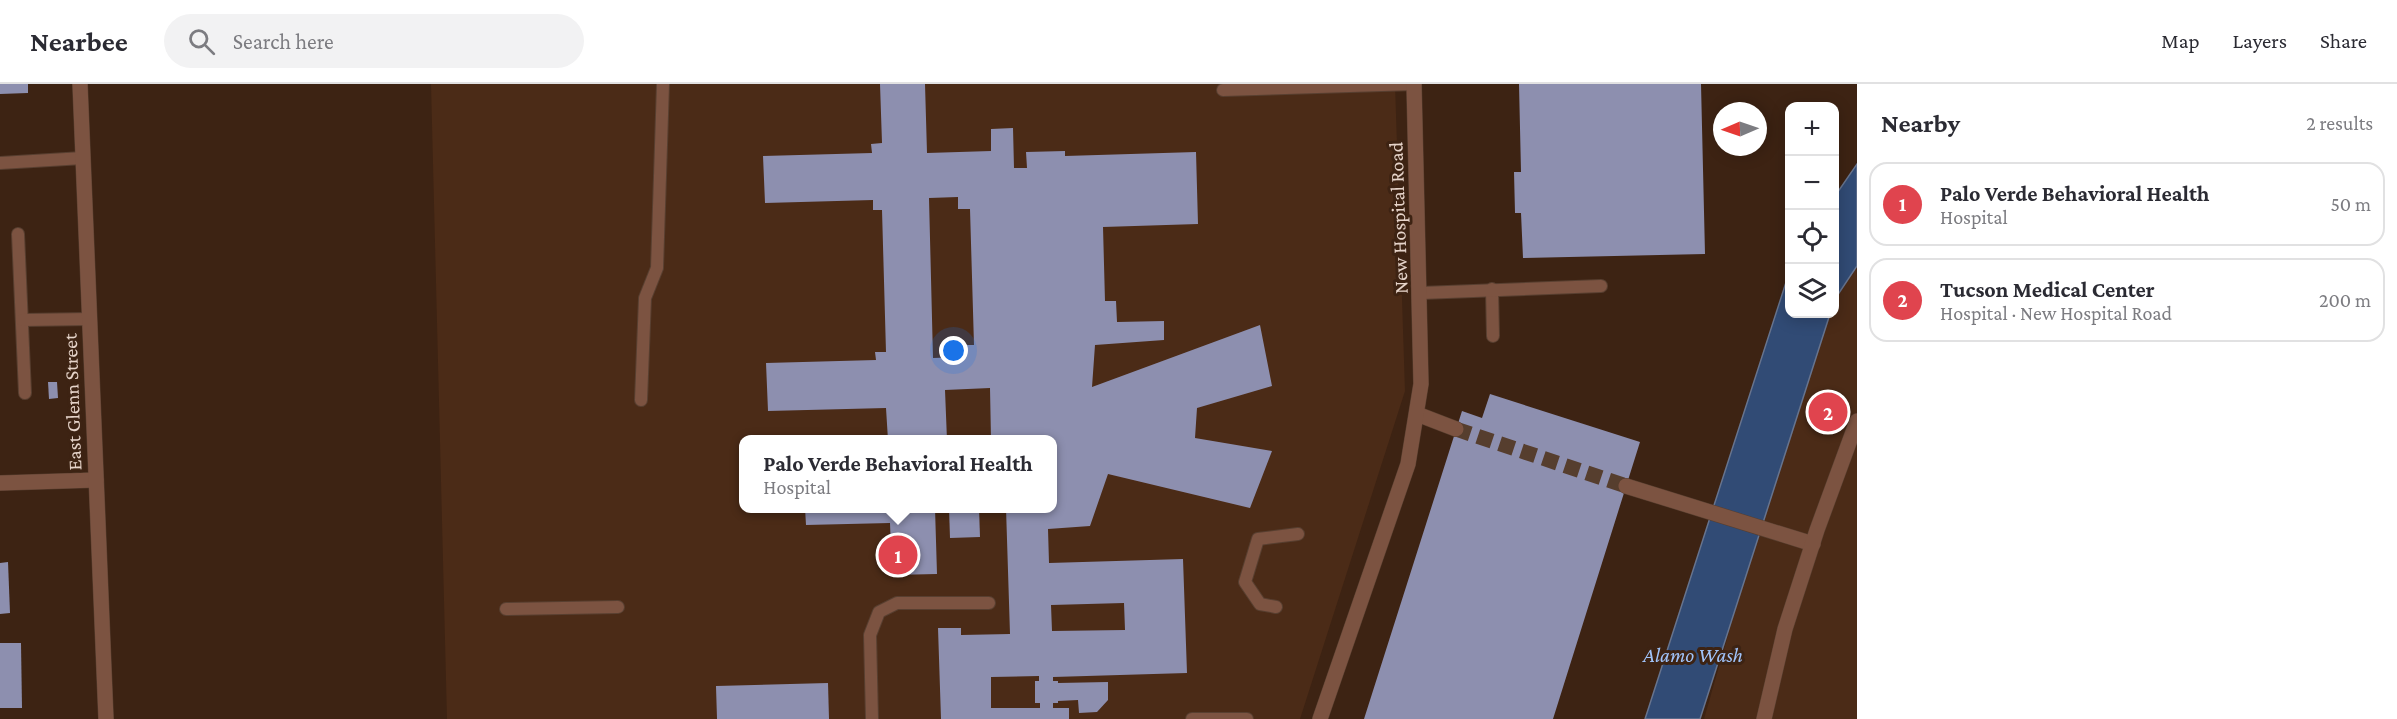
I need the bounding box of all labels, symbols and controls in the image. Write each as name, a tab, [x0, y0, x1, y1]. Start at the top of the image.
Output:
search box	[164, 14, 584, 68]
icon: search	[185, 25, 218, 58]
text: Nearbee	[30, 26, 128, 57]
text: Search here	[233, 29, 334, 54]
text: Map	[2161, 29, 2200, 53]
text: Layers	[2233, 29, 2287, 53]
text: Share	[2320, 29, 2367, 53]
north arrow	[1713, 102, 1767, 156]
map controls	[1785, 102, 1839, 318]
button: +	[1785, 102, 1839, 156]
text: Nearby	[1881, 109, 1960, 138]
text: 2 results	[2306, 112, 2373, 134]
street label: New Hospital Road	[1384, 141, 1413, 294]
button: −	[1785, 156, 1839, 210]
text: Palo Verde Behavioral Health	[1940, 181, 2209, 206]
text: 1	[1899, 193, 1906, 215]
text: 50 m	[2330, 193, 2371, 215]
text: Hospital	[1940, 206, 2008, 228]
button: locate	[1785, 210, 1839, 264]
button: layers	[1785, 264, 1839, 318]
text: Tucson Medical Center	[1940, 277, 2155, 302]
text: 2	[1897, 289, 1908, 311]
text: 200 m	[2319, 289, 2371, 311]
text: Hospital · New Hospital Road	[1940, 302, 2172, 324]
street label: East Glenn Street	[59, 333, 85, 471]
your location	[939, 336, 968, 365]
pin: 2	[1808, 390, 1848, 434]
popup	[739, 435, 1057, 513]
text: Palo Verde Behavioral Health	[763, 451, 1033, 476]
text: Hospital	[763, 476, 831, 498]
pin: 1	[878, 532, 918, 578]
water label: Alamo Wash	[1642, 643, 1743, 667]

